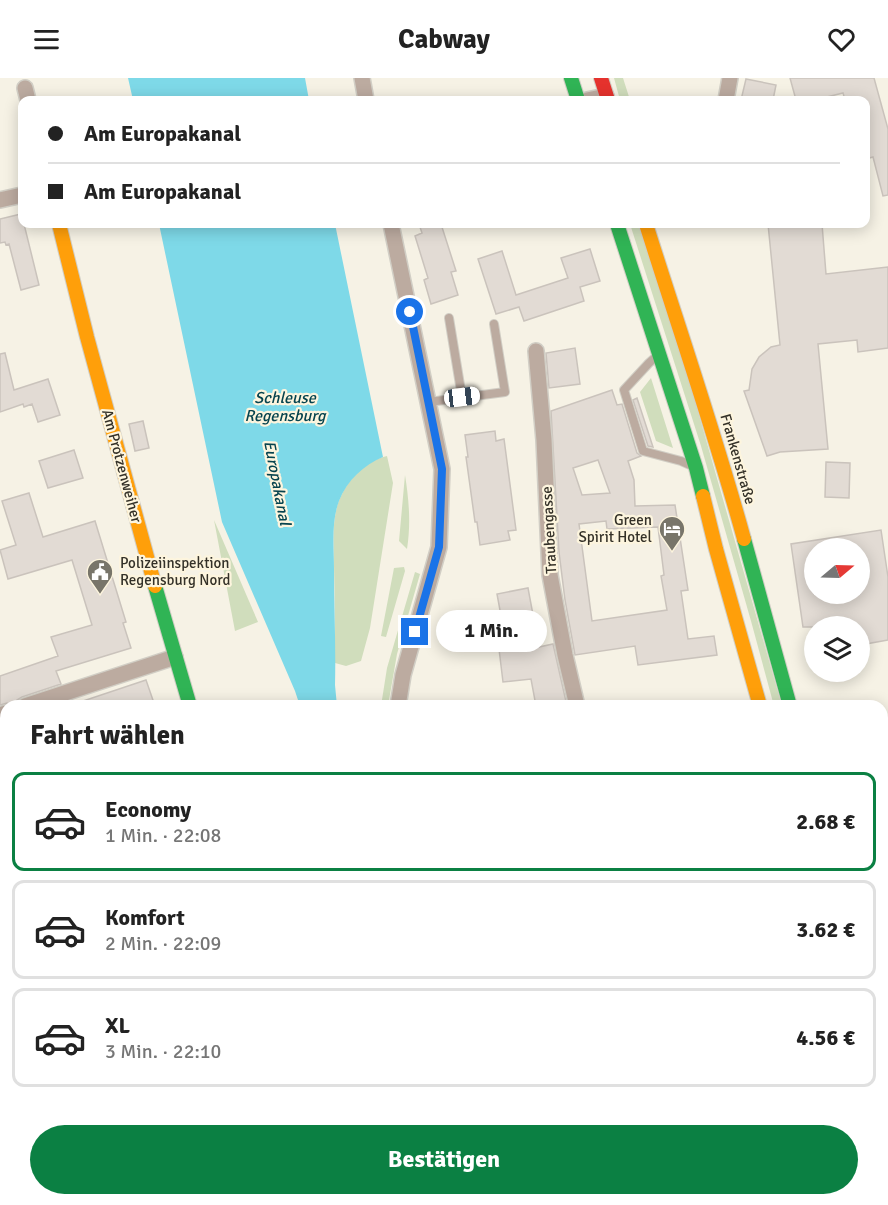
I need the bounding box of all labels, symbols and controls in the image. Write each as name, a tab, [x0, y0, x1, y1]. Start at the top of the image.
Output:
icon: menu	[30, 23, 63, 56]
text: Cabway	[398, 23, 490, 56]
icon: heart	[825, 23, 858, 56]
text: Am Europakanal	[84, 120, 241, 147]
text: Am Europakanal	[84, 178, 241, 205]
route start	[396, 298, 423, 325]
car	[443, 386, 481, 408]
water label: Schleuse Regensburg	[245, 388, 327, 426]
street label: Am Protzenweiher	[98, 407, 146, 525]
street label: Frankenstraße	[716, 412, 760, 506]
water label: Europakanal	[259, 439, 295, 528]
street label: Traubengasse	[538, 486, 560, 574]
place label: Green Spirit Hotel	[579, 511, 652, 546]
hotel icon: Green Spirit Hotel	[657, 514, 687, 552]
north arrow	[804, 538, 870, 604]
map controls	[804, 538, 870, 682]
place label: Polizeiinspektion Regensburg Nord	[120, 554, 231, 589]
public building icon: Polizeiinspektion Regensburg Nord	[85, 557, 115, 595]
callout: 1 Min.	[436, 611, 547, 653]
button: layers	[804, 616, 870, 682]
route end	[401, 618, 428, 645]
text: 1 Min.	[464, 618, 519, 643]
text: Fahrt wählen	[30, 719, 185, 752]
icon: car	[33, 795, 87, 849]
text: Economy	[105, 796, 191, 823]
text: 2.68 €	[796, 808, 855, 835]
text: 1 Min. · 22:08	[105, 823, 221, 848]
icon: car	[33, 903, 87, 957]
text: Komfort	[105, 904, 185, 931]
text: 3.62 €	[796, 916, 855, 943]
text: 2 Min. · 22:09	[105, 931, 221, 956]
icon: car	[33, 1011, 87, 1065]
text: XL	[105, 1012, 130, 1039]
text: 4.56 €	[796, 1024, 855, 1051]
text: 3 Min. · 22:10	[105, 1039, 221, 1064]
button: Bestätigen	[30, 1125, 858, 1194]

